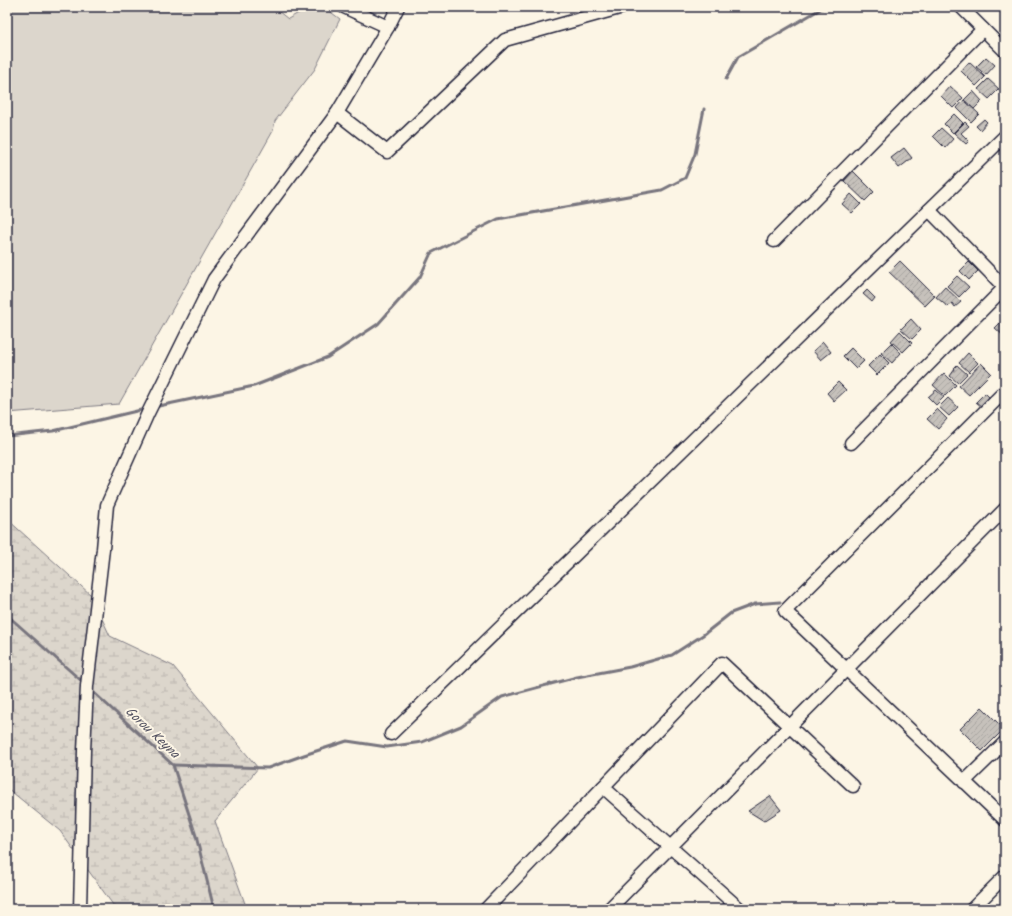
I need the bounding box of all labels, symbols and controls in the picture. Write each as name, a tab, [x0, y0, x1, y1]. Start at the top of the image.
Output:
water label: Gorou Keyna	[120, 702, 185, 765]

